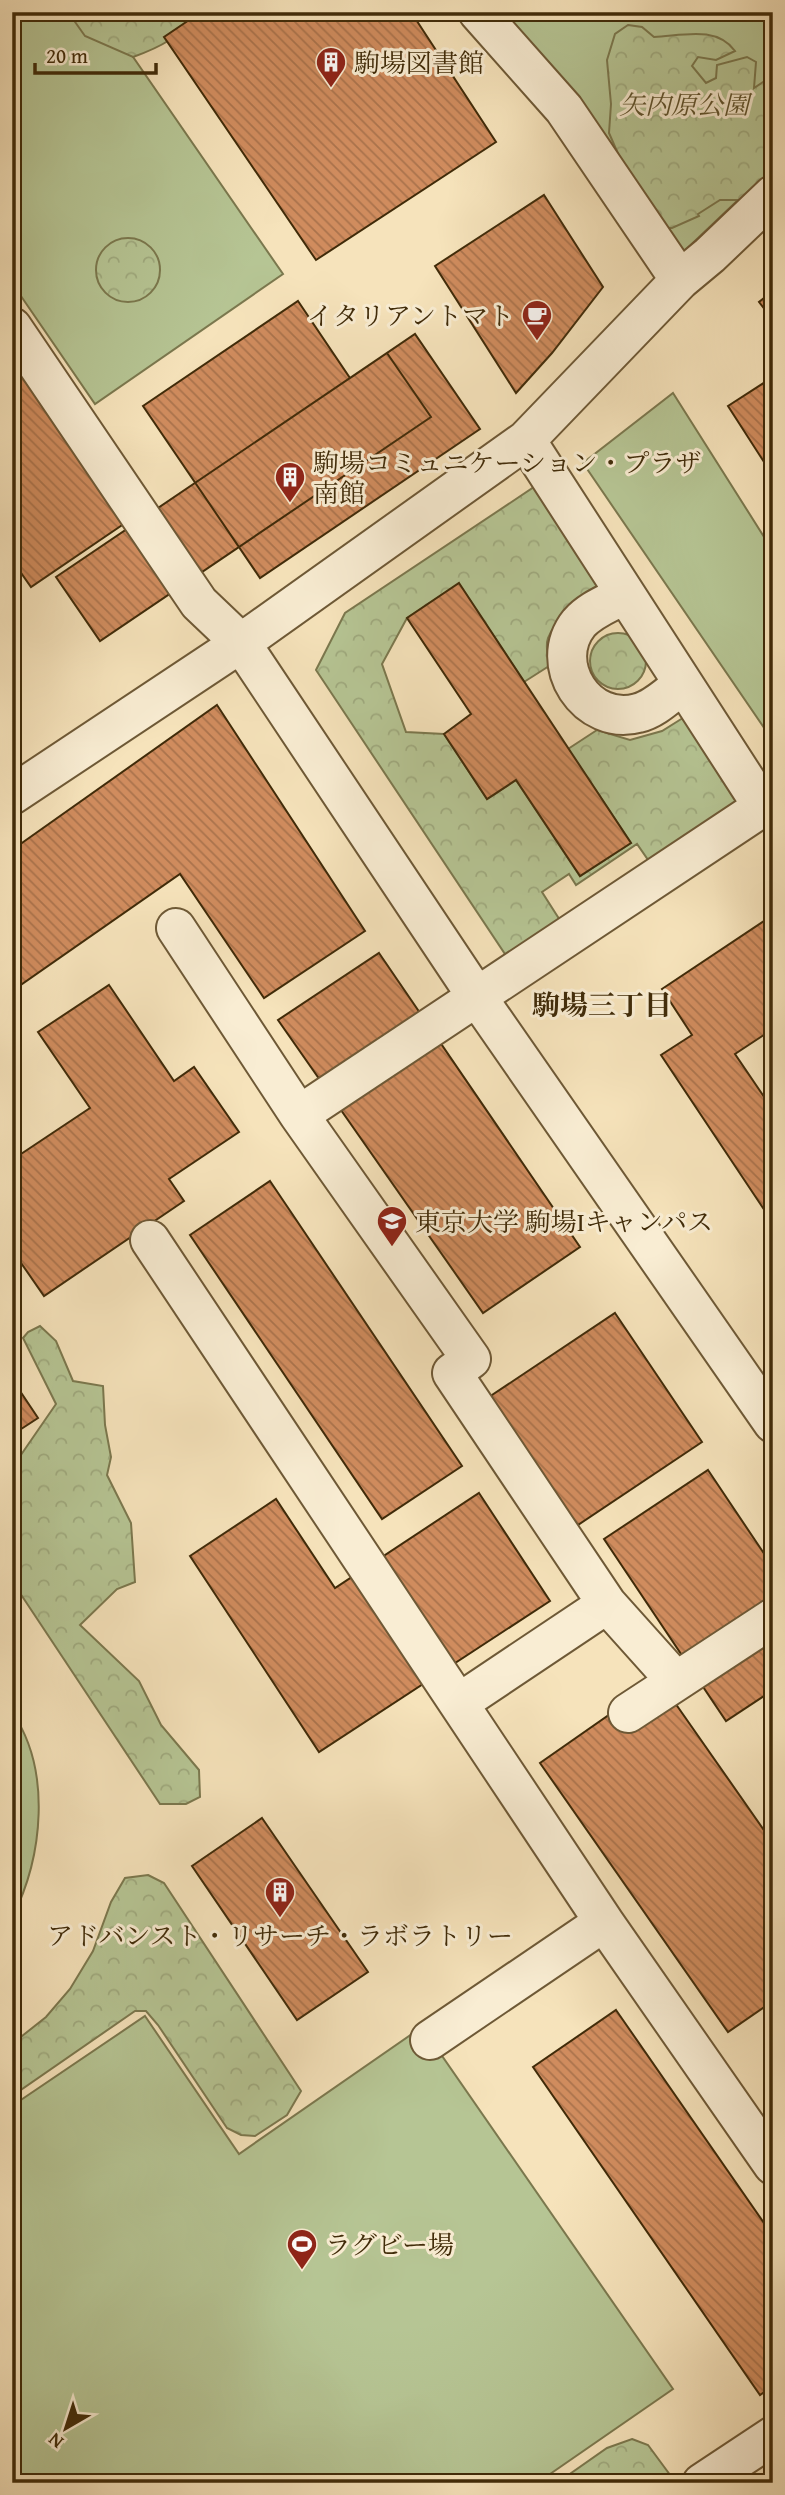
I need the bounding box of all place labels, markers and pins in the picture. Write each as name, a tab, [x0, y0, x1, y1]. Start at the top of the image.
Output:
place label: 駒場図書館	[354, 43, 484, 82]
building icon: 駒場図書館	[314, 45, 348, 89]
place label: イタリアントマト	[307, 296, 514, 335]
cafe icon: イタリアントマト	[520, 298, 554, 342]
place label: 駒場コミュニケーション・プラザ 南館	[313, 443, 701, 512]
building icon: 駒場コミュニケーション・プラザ 南館	[273, 460, 307, 504]
place label: 東京大学 駒場Ⅰキャンパス	[415, 1202, 713, 1241]
school or university icon: 東京大学 駒場Ⅰキャンパス	[375, 1204, 409, 1248]
building icon: アドバンスト・リサーチ・ラボラトリー	[263, 1875, 297, 1919]
place label: アドバンスト・リサーチ・ラボラトリー	[47, 1916, 513, 1955]
place label: ラグビー場	[325, 2225, 454, 2264]
sports icon: ラグビー場	[285, 2227, 319, 2271]

